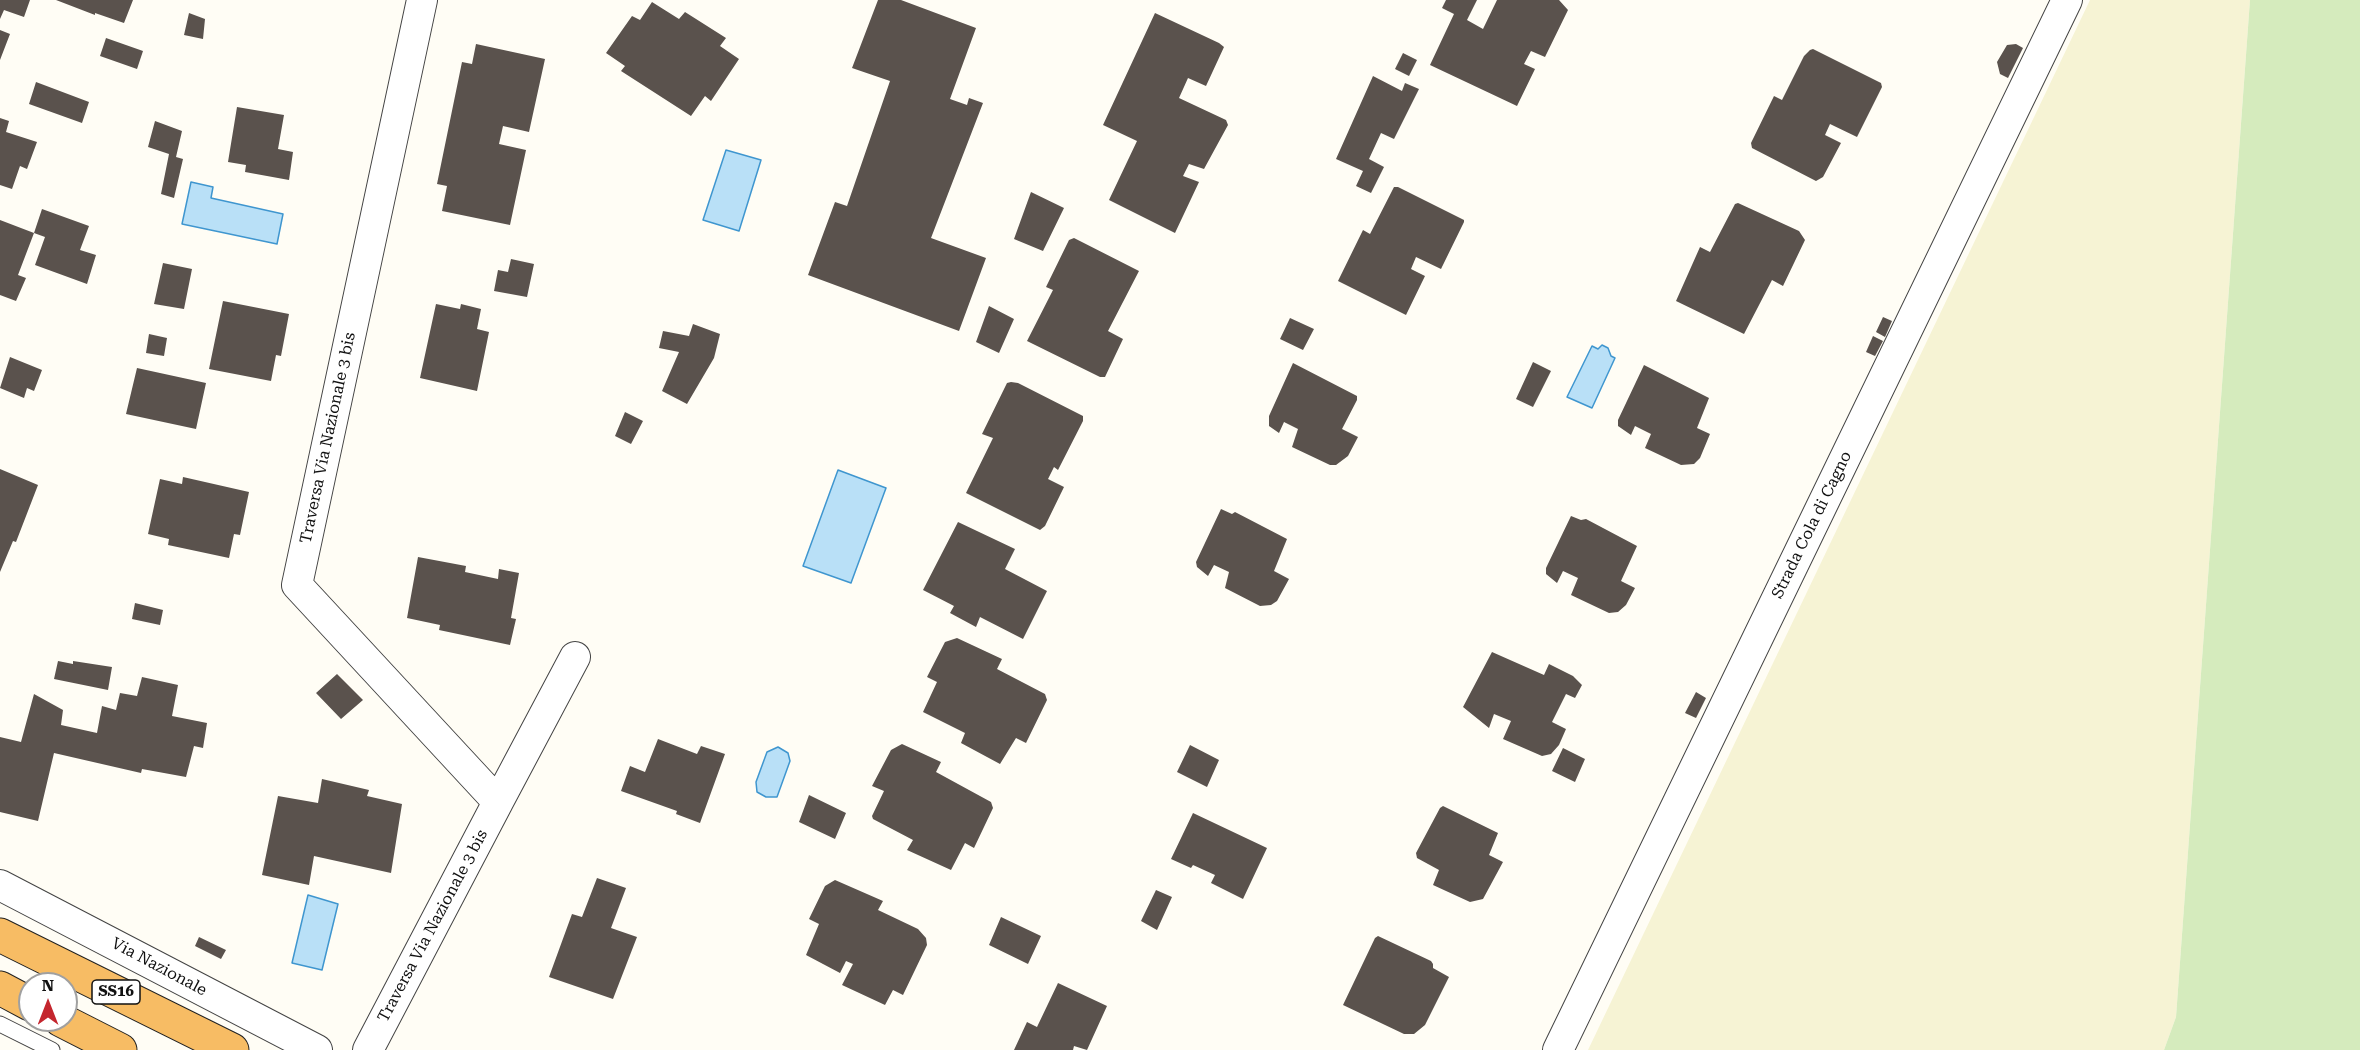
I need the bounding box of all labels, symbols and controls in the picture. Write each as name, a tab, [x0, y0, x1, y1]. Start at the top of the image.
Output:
street label: Traversa Via Nazionale 3 bis	[296, 331, 360, 545]
street label: Strada Cola di Cagno	[1768, 448, 1856, 602]
street label: Traversa Via Nazionale 3 bis	[374, 826, 492, 1026]
street label: Via Nazionale	[108, 934, 210, 1000]
north arrow	[18, 972, 78, 1032]
text: N	[42, 976, 54, 995]
road number: SS16	[92, 980, 140, 1004]

